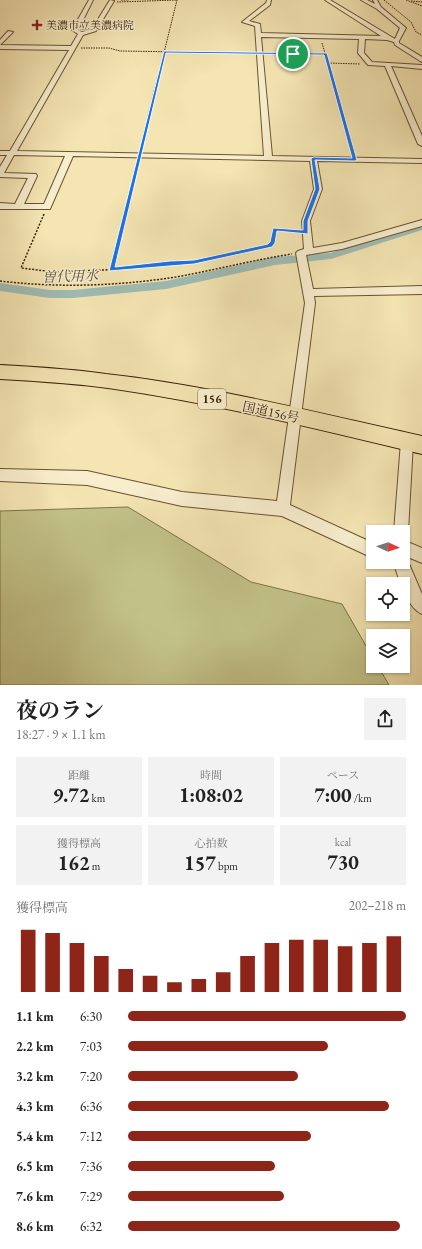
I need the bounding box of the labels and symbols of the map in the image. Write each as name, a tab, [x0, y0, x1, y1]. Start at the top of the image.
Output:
place label: 美濃市立美濃病院	[46, 18, 134, 32]
marker: 美濃市立美濃病院	[31, 19, 43, 31]
pin	[276, 37, 310, 71]
water label: 曽代用水	[42, 266, 100, 286]
road number: 156	[198, 389, 226, 409]
street label: 国道156号	[241, 398, 301, 426]
north arrow	[366, 525, 410, 569]

